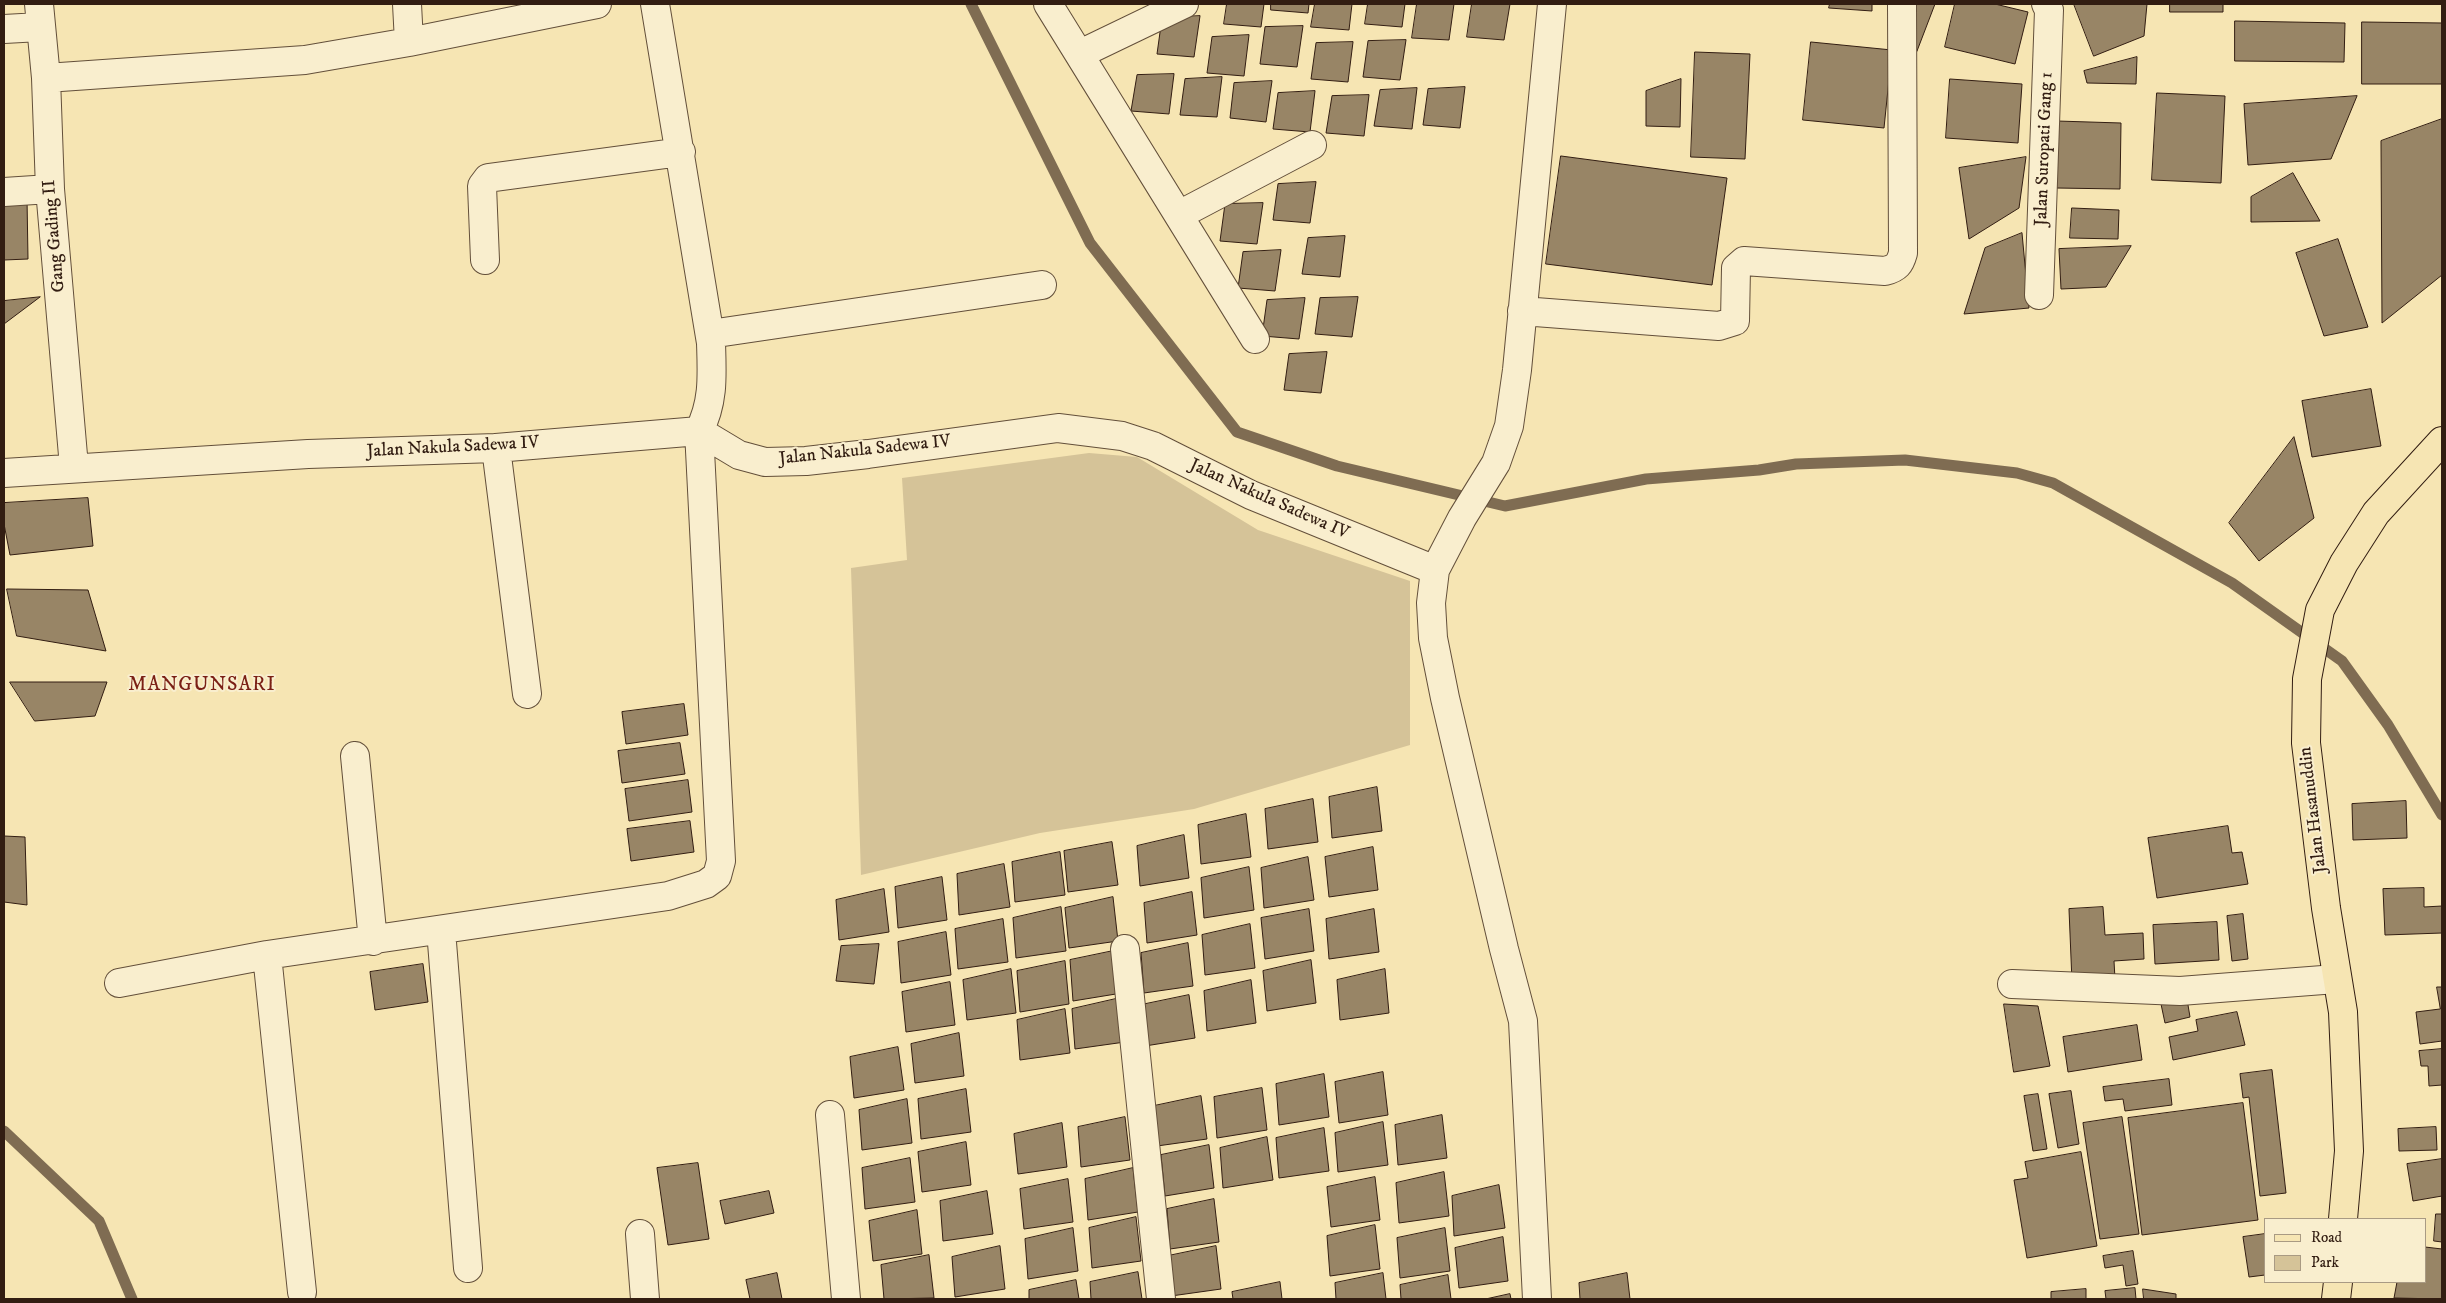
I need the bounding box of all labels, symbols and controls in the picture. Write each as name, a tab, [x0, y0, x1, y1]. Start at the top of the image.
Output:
street label: Jalan Suropati Gang 1	[2032, 72, 2058, 226]
street label: Gang Gading II	[39, 179, 71, 293]
street label: Jalan Nakula Sadewa IV	[778, 431, 952, 471]
street label: Jalan Nakula Sadewa IV	[366, 433, 540, 463]
street label: Jalan Nakula Sadewa IV	[1186, 455, 1352, 545]
district label: MANGUNSARI	[127, 674, 277, 698]
street label: Jalan Hasanuddin	[2296, 746, 2332, 874]
legend	[2264, 1218, 2426, 1283]
text: Road	[2311, 1228, 2342, 1247]
text: Park	[2311, 1253, 2339, 1272]

